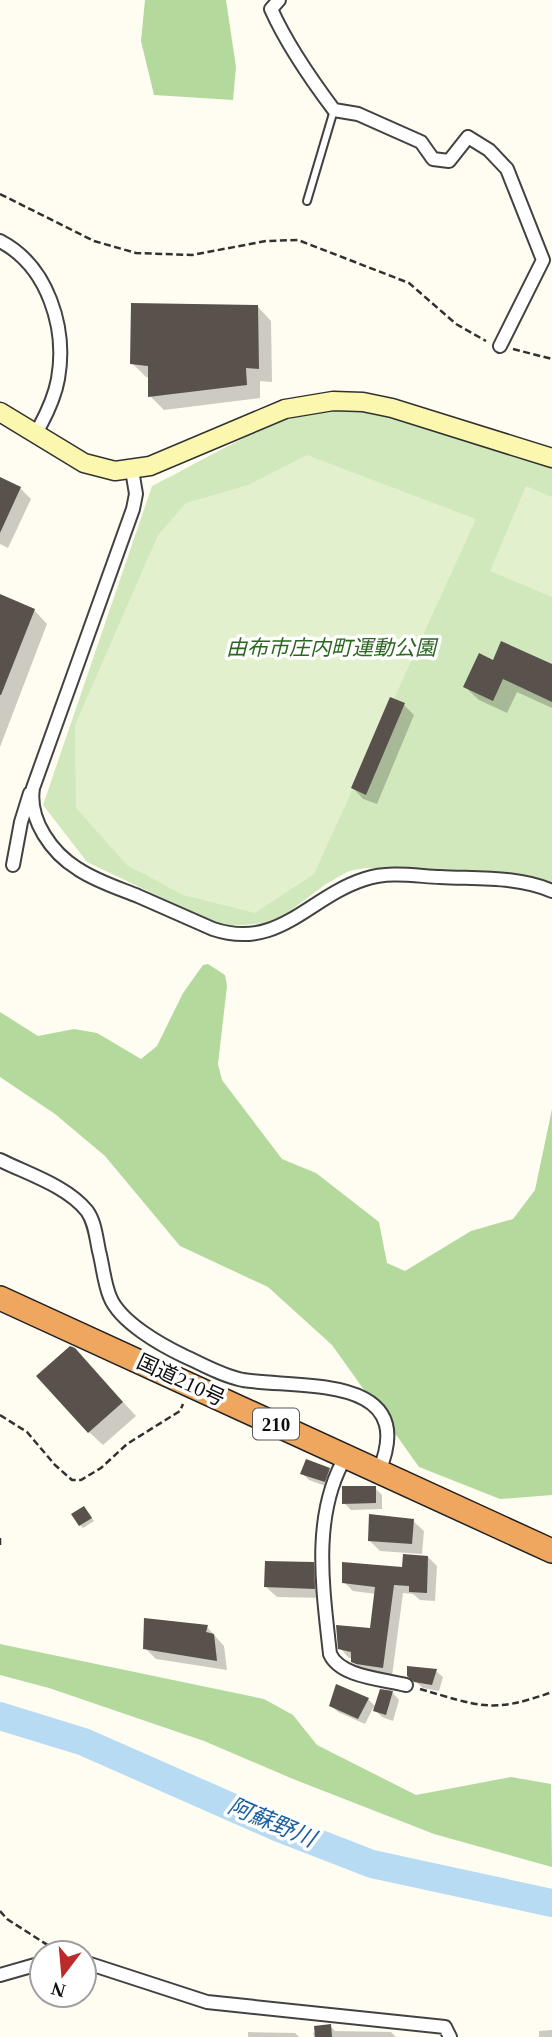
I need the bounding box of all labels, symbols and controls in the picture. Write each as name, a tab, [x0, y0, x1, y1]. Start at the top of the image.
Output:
park label: 由布市庄内町運動公園	[226, 636, 439, 660]
street label: 国道210号	[133, 1349, 229, 1411]
road number: 210	[253, 1408, 299, 1440]
water label: 阿蘇野川	[225, 1793, 322, 1853]
north arrow	[28, 1939, 98, 2009]
text: N	[49, 1978, 68, 2002]

